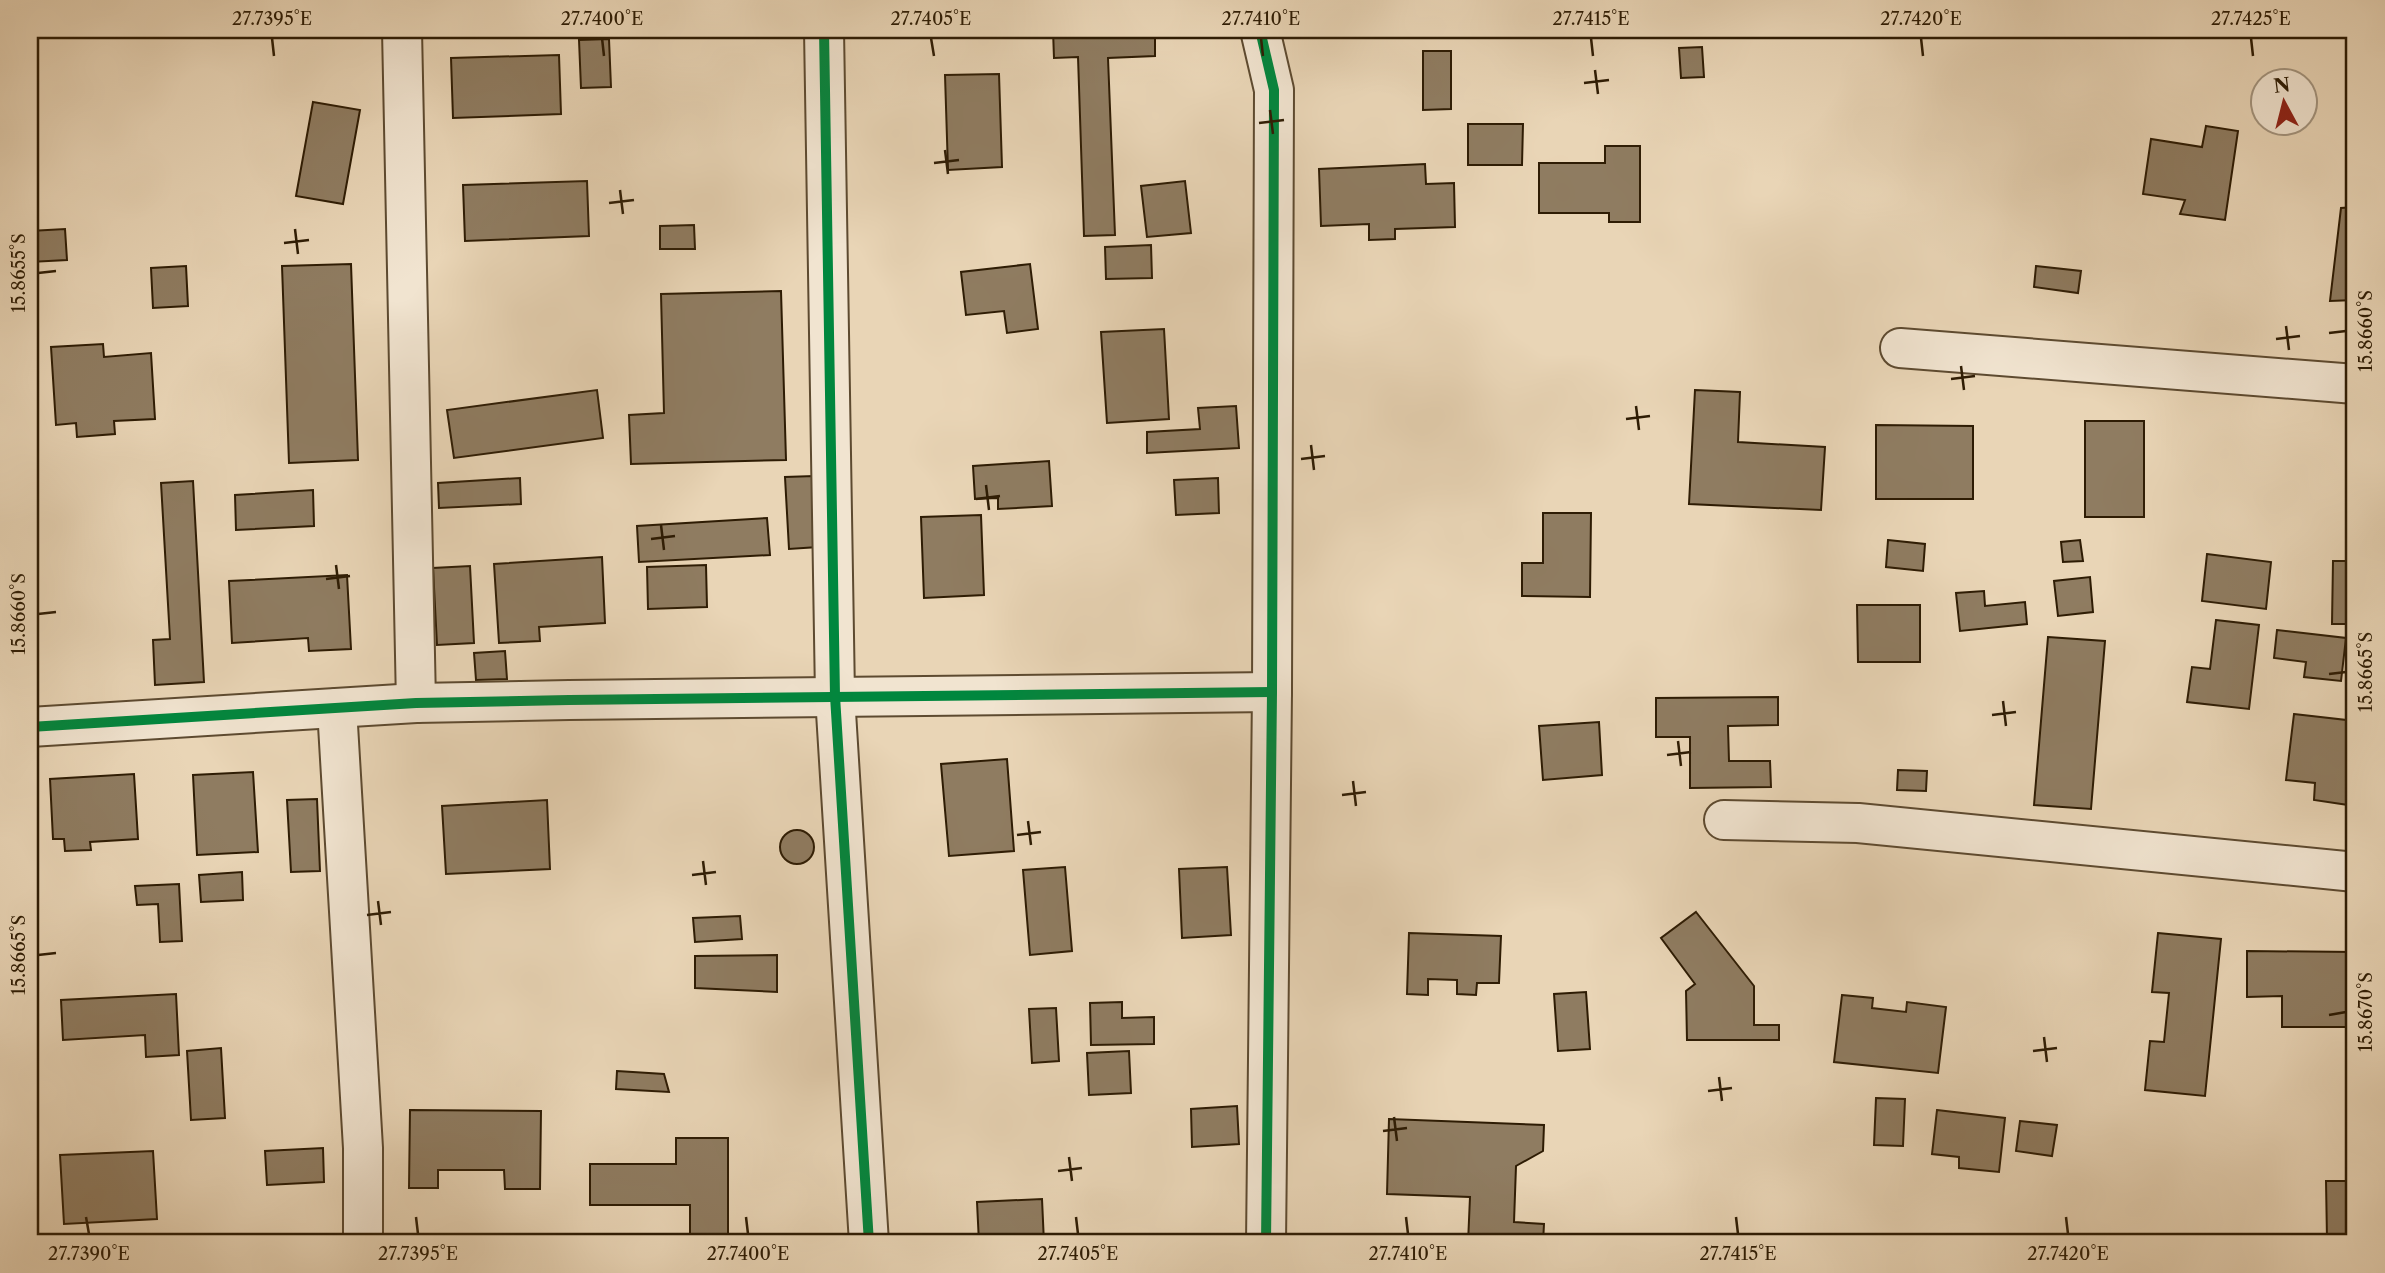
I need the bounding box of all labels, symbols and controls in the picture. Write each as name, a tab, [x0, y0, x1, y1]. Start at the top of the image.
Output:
text: 27.7395°E	[232, 8, 312, 30]
text: 27.7400°E	[561, 8, 643, 30]
text: 27.7405°E	[890, 8, 972, 30]
text: 27.7410°E	[1222, 8, 1300, 30]
text: 27.7415°E	[1552, 8, 1630, 30]
text: 27.7420°E	[1880, 8, 1962, 30]
text: 27.7425°E	[2211, 8, 2291, 30]
north arrow	[2248, 66, 2318, 136]
text: N	[2272, 73, 2292, 98]
text: 15.8655°S	[8, 233, 30, 313]
text: 15.8660°S	[2355, 290, 2377, 372]
text: 15.8660°S	[8, 573, 30, 655]
text: 15.8665°S	[2355, 632, 2377, 712]
text: 15.8665°S	[8, 915, 30, 995]
text: 15.8670°S	[2355, 972, 2377, 1052]
text: 27.7390°E	[48, 1243, 130, 1265]
text: 27.7395°E	[378, 1243, 458, 1265]
text: 27.7400°E	[707, 1243, 789, 1265]
text: 27.7405°E	[1037, 1243, 1119, 1265]
text: 27.7410°E	[1369, 1243, 1447, 1265]
text: 27.7415°E	[1699, 1243, 1777, 1265]
text: 27.7420°E	[2027, 1243, 2109, 1265]

